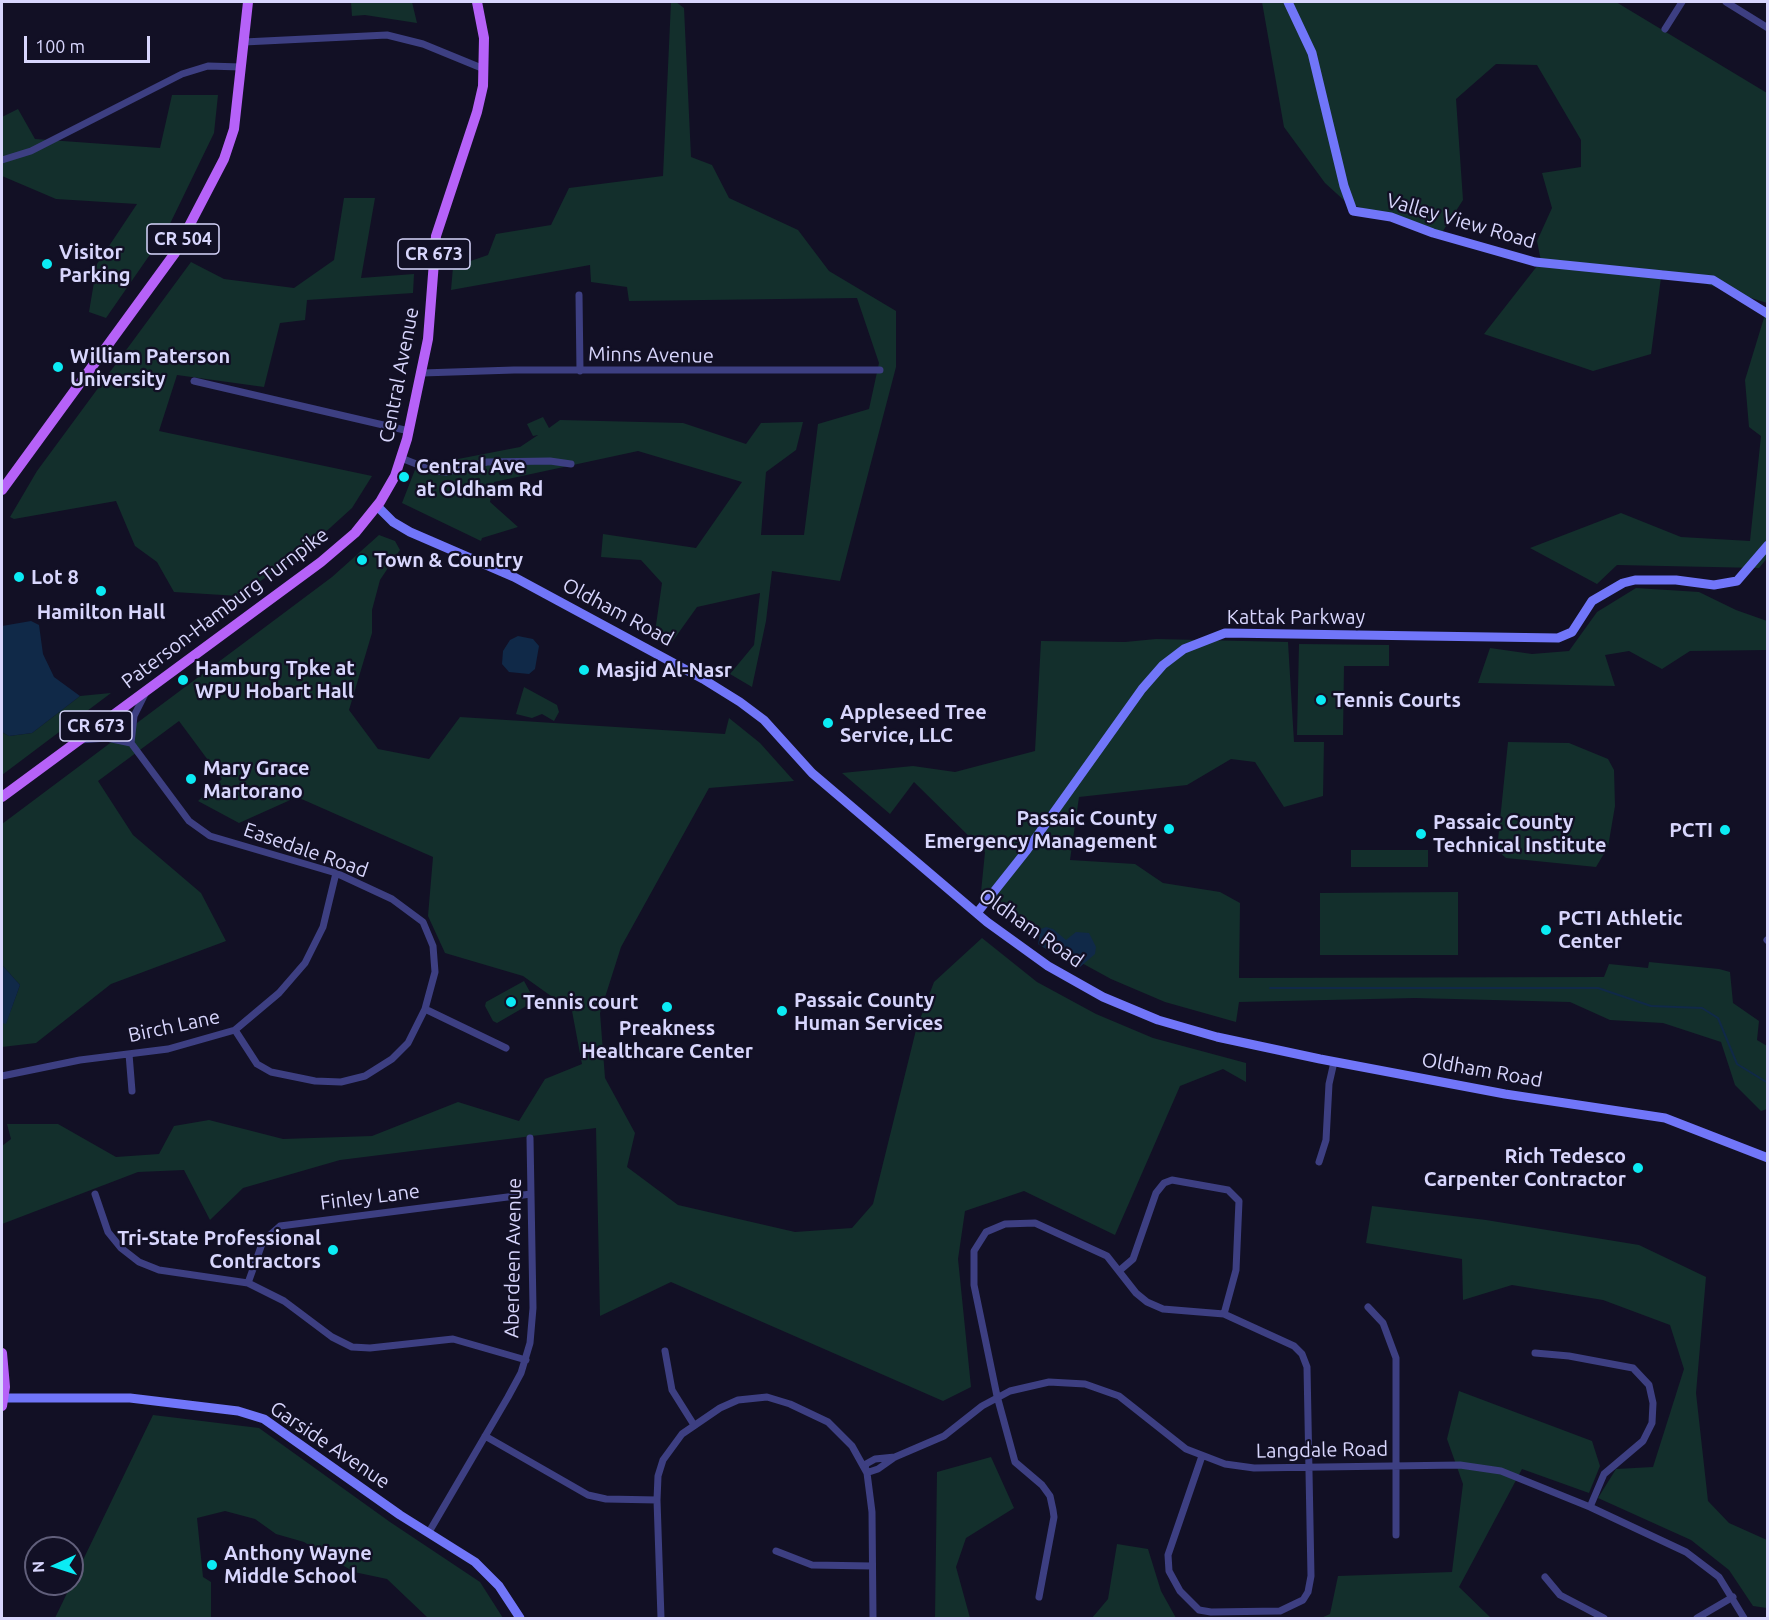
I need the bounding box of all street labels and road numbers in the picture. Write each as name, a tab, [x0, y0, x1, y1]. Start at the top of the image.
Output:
street label: Valley View Road	[1384, 188, 1538, 254]
road number: CR 504	[147, 224, 219, 254]
road number: CR 673	[398, 239, 470, 269]
street label: Central Avenue	[374, 305, 424, 445]
street label: Minns Avenue	[588, 342, 714, 368]
street label: Paterson-Hamburg Turnpike	[117, 522, 333, 694]
street label: Oldham Road	[558, 573, 678, 651]
street label: Kattak Parkway	[1227, 605, 1365, 629]
road number: CR 673	[60, 711, 132, 741]
street label: Easedale Road	[241, 817, 371, 883]
street label: Oldham Road	[974, 883, 1088, 973]
street label: Birch Lane	[126, 1005, 222, 1047]
street label: Oldham Road	[1420, 1048, 1544, 1092]
street label: Aberdeen Avenue	[500, 1178, 526, 1338]
street label: Finley Lane	[319, 1179, 421, 1215]
street label: Garside Avenue	[266, 1396, 394, 1494]
street label: Langdale Road	[1256, 1437, 1388, 1463]

